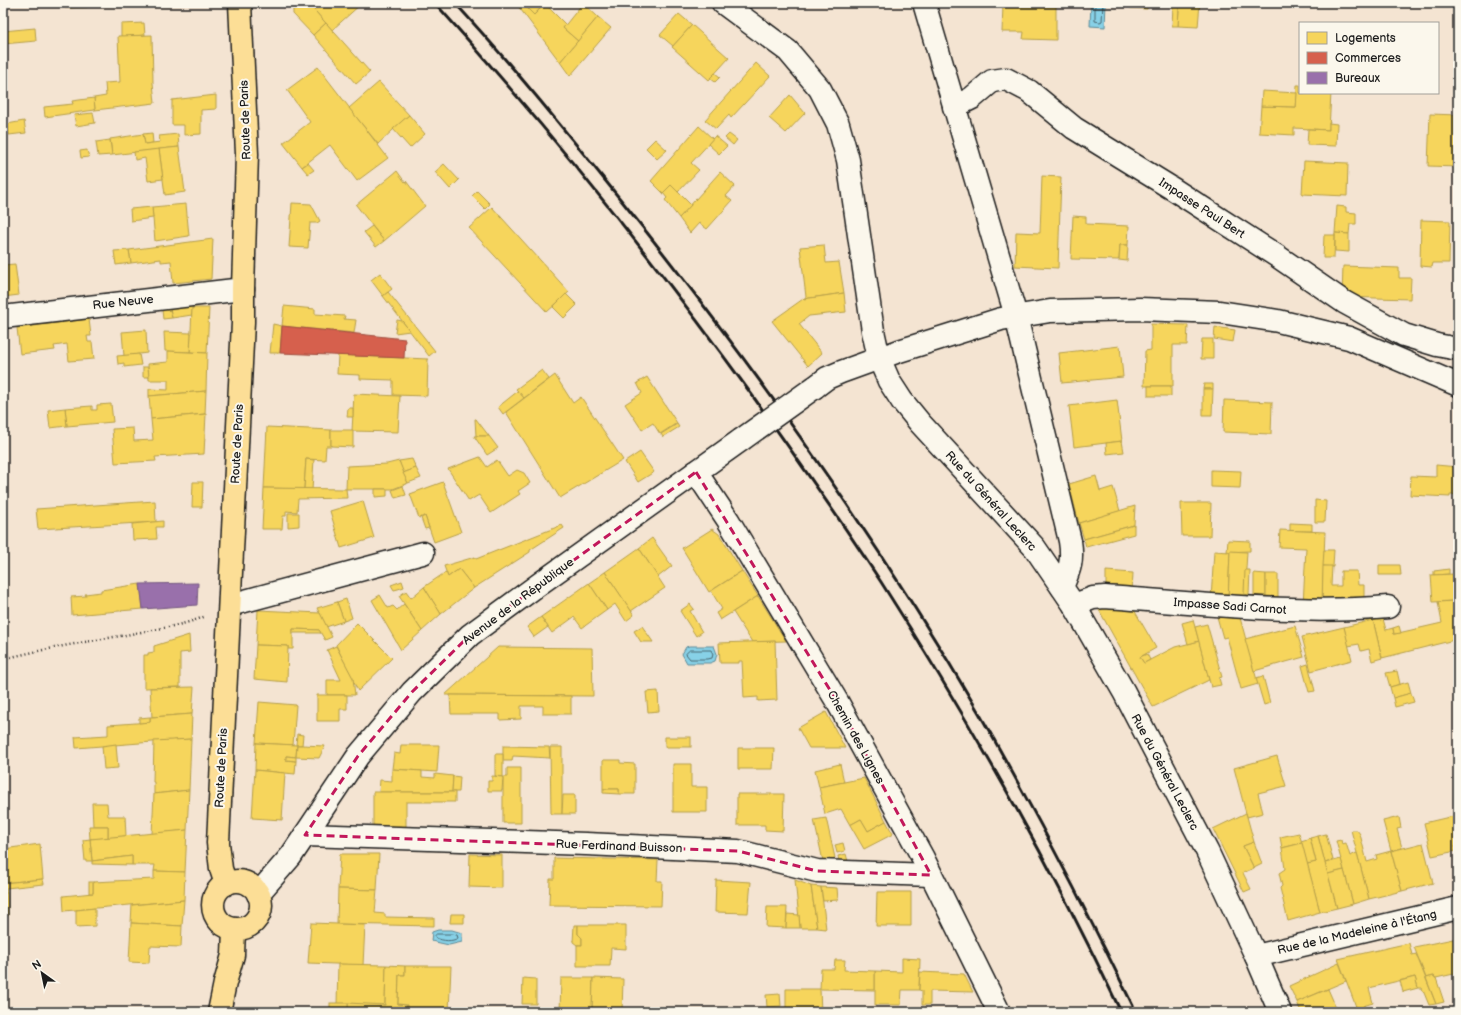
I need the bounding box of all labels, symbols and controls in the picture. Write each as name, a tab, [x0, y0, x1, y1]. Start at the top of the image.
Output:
legend	[1299, 22, 1439, 94]
text: Logements	[1335, 31, 1396, 46]
text: Commerces	[1335, 51, 1401, 66]
text: Bureaux	[1335, 71, 1381, 86]
street label: Route de Paris	[237, 80, 254, 160]
street label: Impasse Paul Bert	[1156, 175, 1248, 242]
street label: Rue Neuve	[92, 292, 154, 313]
street label: Route de Paris	[228, 404, 247, 484]
street label: Rue du Général Leclerc	[942, 448, 1040, 555]
street label: Avenue de la République	[460, 555, 577, 648]
street label: Impasse Sadi Carnot	[1173, 595, 1287, 618]
street label: Chemin des Lignes	[824, 688, 888, 787]
street label: Rue du Général Leclerc	[1128, 711, 1202, 833]
street label: Route de Paris	[212, 728, 231, 808]
street label: Rue Ferdinand Buisson	[555, 837, 683, 856]
street label: Rue de la Madeleine à l'Étang	[1276, 906, 1438, 958]
north arrow	[22, 953, 62, 993]
text: N	[30, 957, 44, 973]

